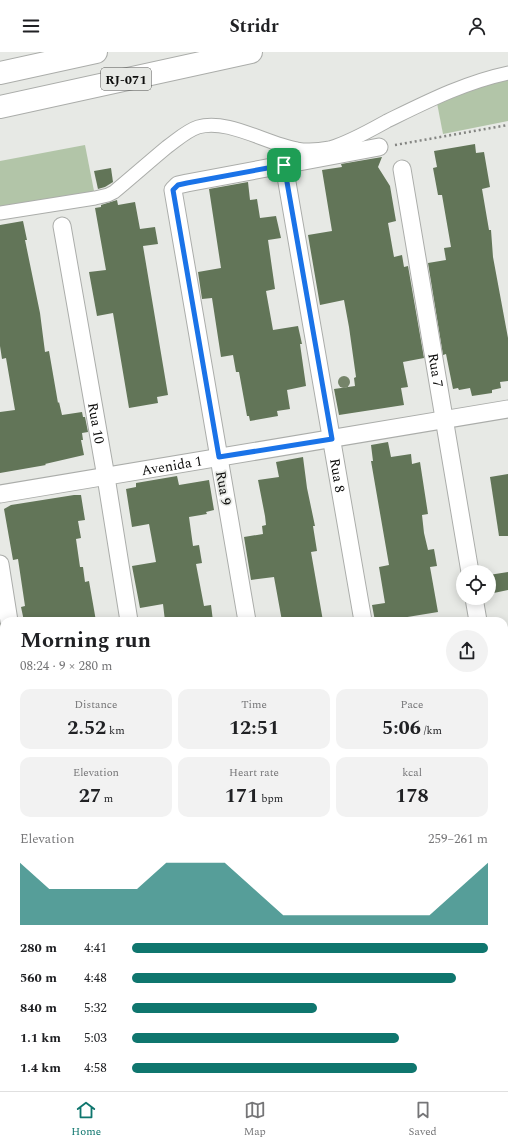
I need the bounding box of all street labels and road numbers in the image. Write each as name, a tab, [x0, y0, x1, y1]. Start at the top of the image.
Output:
road number: RJ-071	[101, 68, 151, 90]
street label: Rua 7	[422, 351, 449, 389]
street label: Rua 10	[82, 401, 110, 445]
street label: Avenida 1	[140, 450, 204, 481]
street label: Rua 8	[324, 457, 351, 494]
street label: Rua 9	[210, 469, 237, 507]

